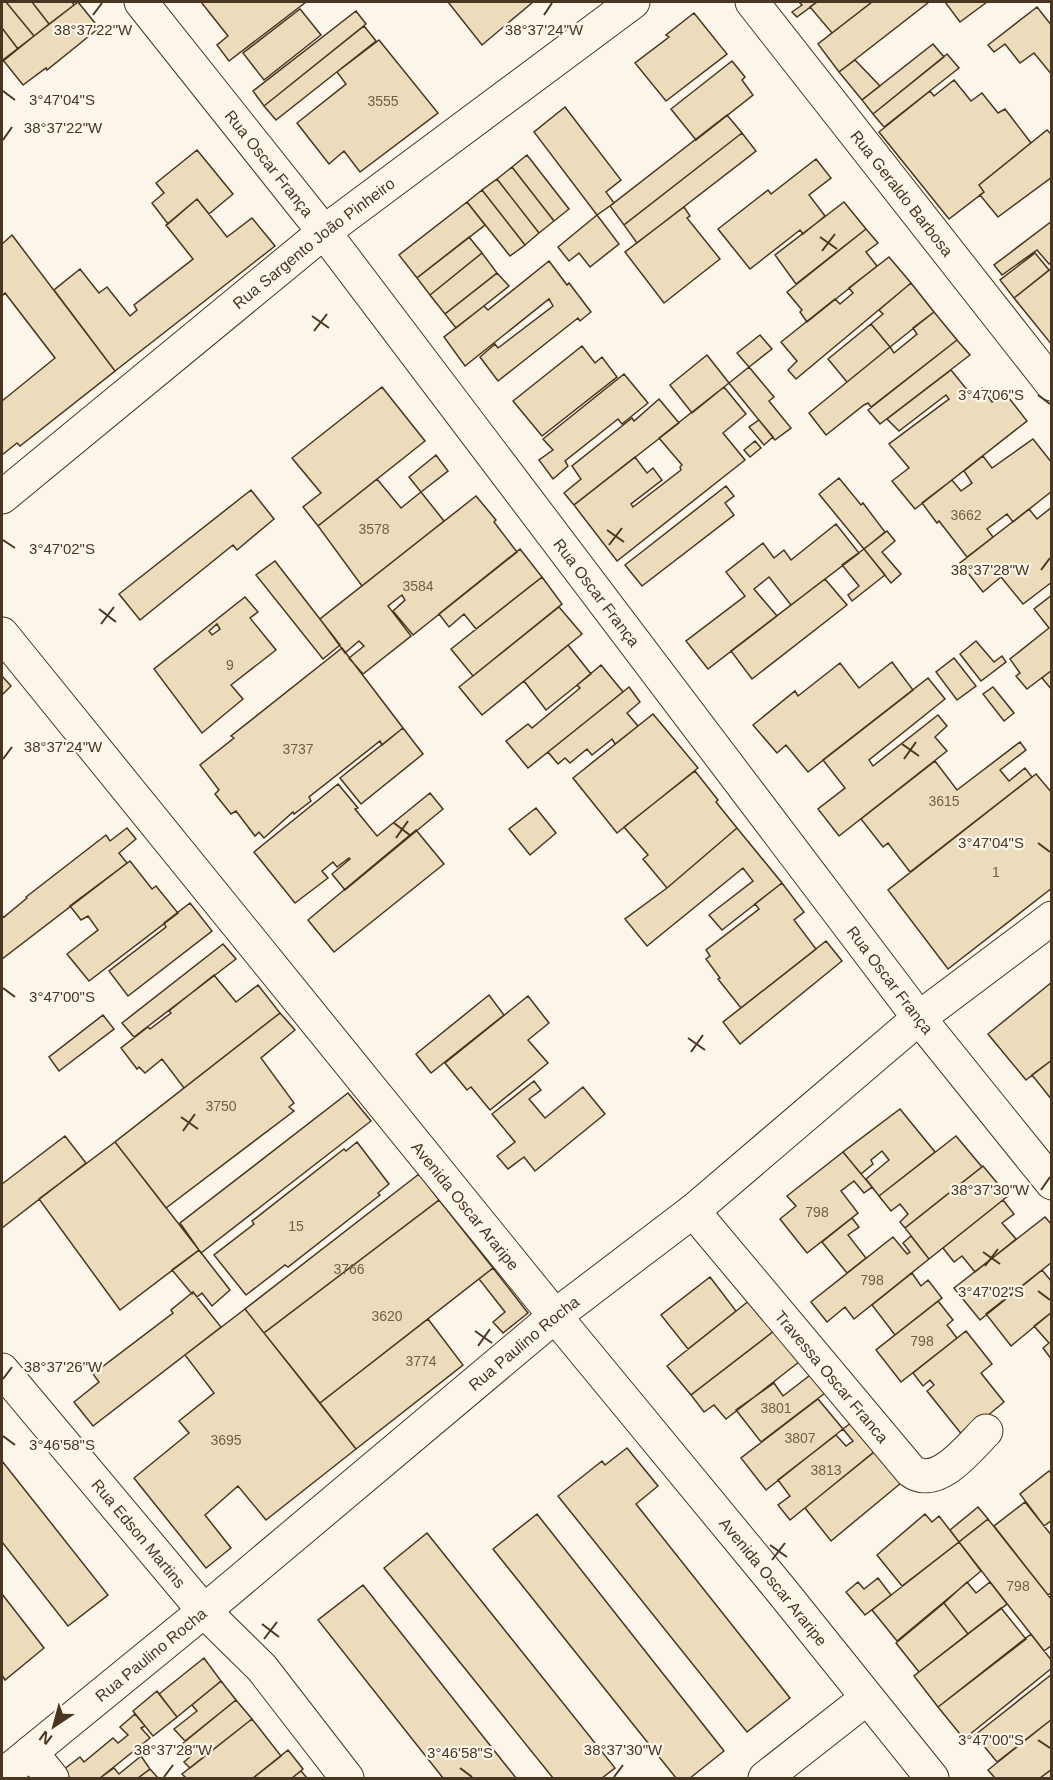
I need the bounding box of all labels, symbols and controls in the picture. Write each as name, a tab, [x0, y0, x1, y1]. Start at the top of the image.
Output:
text: 38°37'22"W	[54, 21, 133, 38]
text: 38°37'24"W	[505, 21, 584, 38]
text: 3°47'04"S	[29, 91, 95, 108]
house number: 3555	[367, 93, 399, 109]
street label: Rua Oscar França	[222, 107, 317, 220]
text: 38°37'22"W	[24, 119, 103, 136]
street label: Rua Geraldo Barbosa	[848, 127, 957, 259]
street label: Rua Sargento João Pinheiro	[229, 174, 398, 312]
text: 3°47'06"S	[958, 386, 1024, 403]
house number: 3662	[950, 507, 982, 523]
house number: 3578	[358, 521, 390, 537]
street label: Rua Oscar França	[551, 535, 643, 650]
text: 3°47'02"S	[29, 540, 95, 557]
text: 38°37'28"W	[951, 561, 1030, 578]
house number: 3584	[402, 578, 434, 594]
house number: 9	[226, 657, 234, 673]
text: 38°37'24"W	[24, 738, 103, 755]
house number: 3737	[282, 741, 314, 757]
house number: 3615	[928, 793, 960, 809]
text: 3°47'04"S	[958, 834, 1024, 851]
house number: 1	[992, 864, 1000, 880]
street label: Rua Oscar França	[844, 923, 937, 1037]
text: 3°47'00"S	[29, 988, 95, 1005]
house number: 3750	[205, 1098, 237, 1114]
street label: Avenida Oscar Araripe	[409, 1138, 523, 1273]
text: 38°37'30"W	[951, 1181, 1030, 1198]
house number: 798	[805, 1204, 829, 1220]
house number: 15	[288, 1218, 304, 1234]
house number: 3766	[333, 1261, 365, 1277]
house number: 798	[860, 1272, 884, 1288]
text: 3°47'02"S	[958, 1283, 1024, 1300]
street label: Rua Paulino Rocha	[465, 1292, 582, 1393]
street label: Travessa Oscar Franca	[772, 1307, 892, 1446]
house number: 3620	[371, 1308, 403, 1324]
house number: 798	[910, 1333, 934, 1349]
house number: 3774	[405, 1353, 437, 1369]
text: 38°37'26"W	[24, 1358, 103, 1375]
house number: 3801	[760, 1400, 792, 1416]
house number: 3807	[784, 1430, 816, 1446]
house number: 3695	[210, 1432, 242, 1448]
text: 3°46'58"S	[29, 1436, 95, 1453]
house number: 3813	[810, 1462, 842, 1478]
street label: Rua Edson Martins	[89, 1476, 189, 1591]
street label: Avenida Oscar Araripe	[716, 1514, 831, 1649]
house number: 798	[1006, 1578, 1030, 1594]
street label: Rua Paulino Rocha	[92, 1604, 210, 1705]
north arrow	[24, 1696, 84, 1756]
text: N	[36, 1727, 55, 1748]
text: 3°47'00"S	[958, 1731, 1024, 1748]
text: 38°37'28"W	[134, 1741, 213, 1758]
text: 38°37'30"W	[584, 1741, 663, 1758]
text: 3°46'58"S	[427, 1744, 493, 1761]

